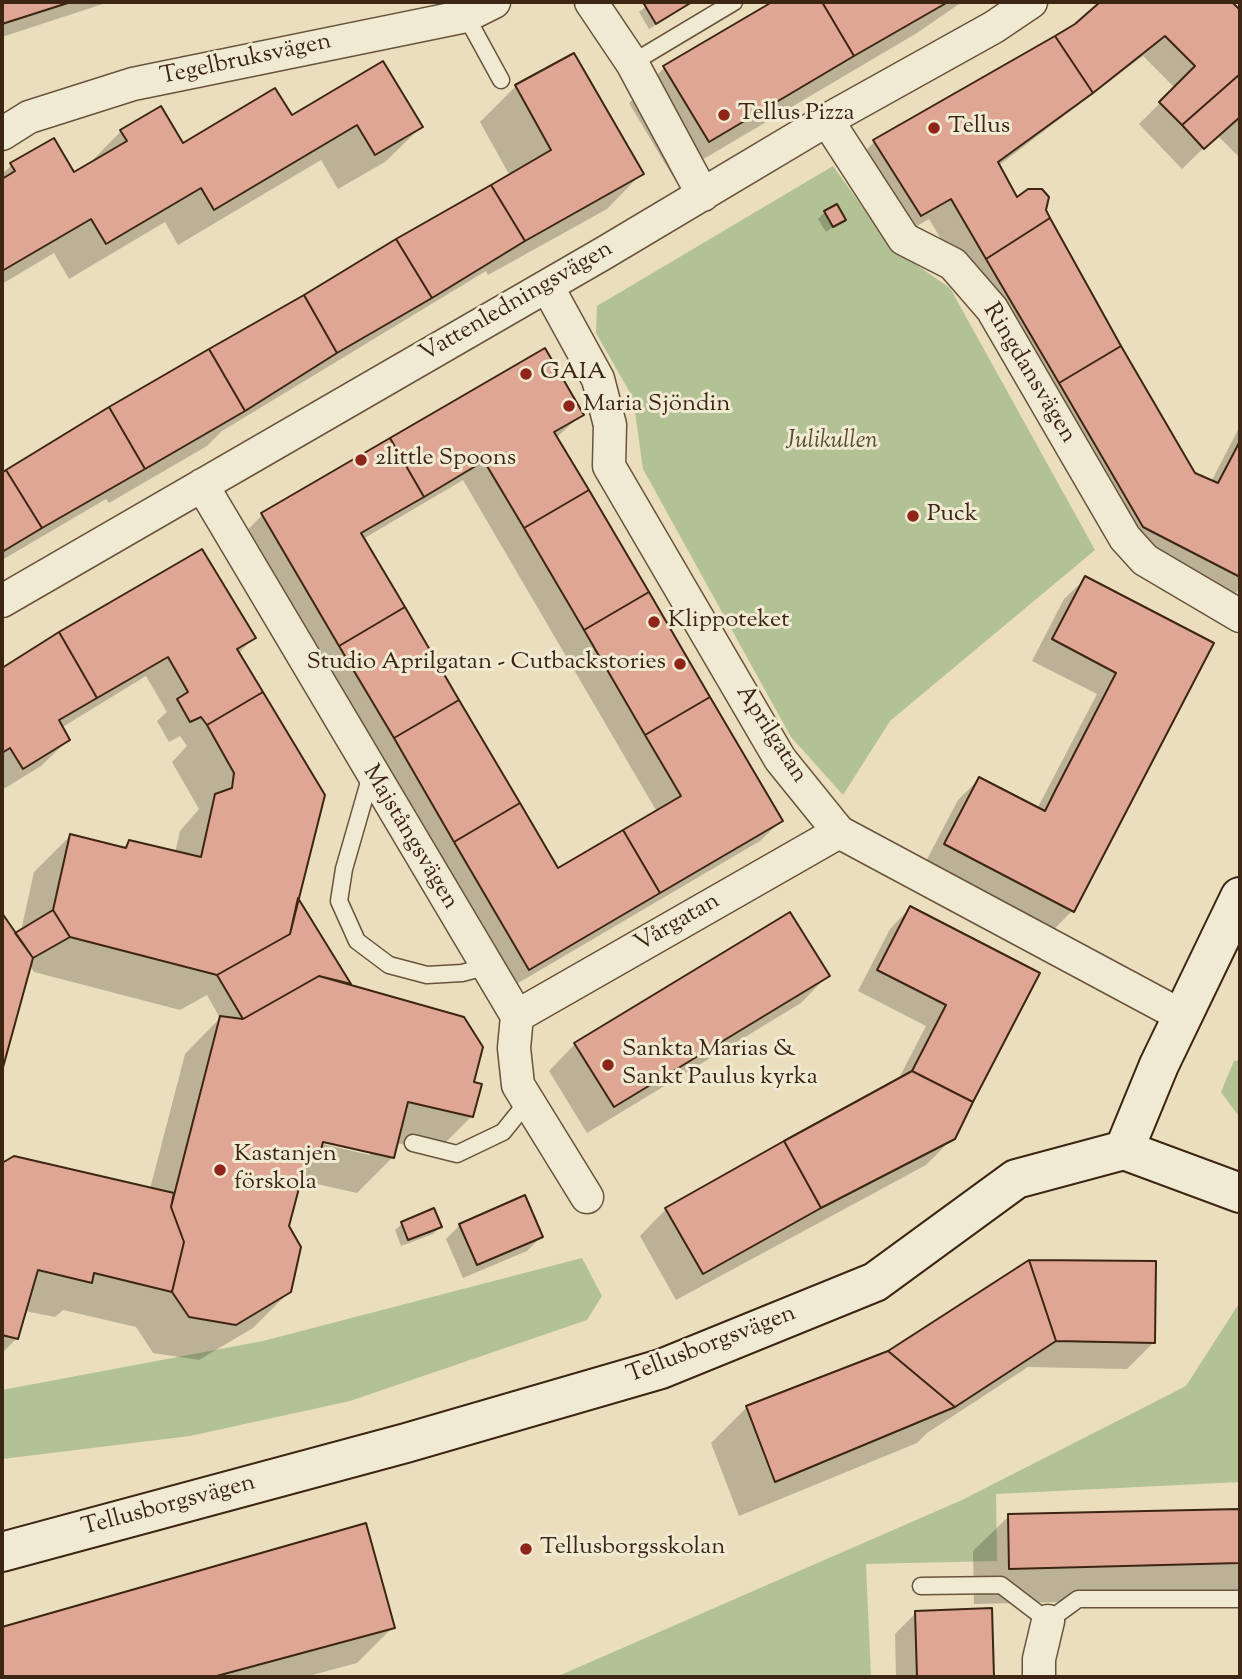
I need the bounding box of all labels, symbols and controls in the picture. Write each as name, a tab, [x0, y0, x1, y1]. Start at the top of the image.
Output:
street label: Tegelbruksvägen	[158, 29, 334, 93]
place label: Tellus Pizza	[738, 101, 855, 129]
marker: Tellus Pizza	[716, 107, 732, 123]
place label: Tellus	[948, 114, 1010, 142]
marker: Tellus	[926, 120, 942, 136]
street label: Vattenledningsvägen	[415, 236, 619, 370]
street label: Ringdansvägen	[975, 299, 1081, 449]
place label: GAIA	[540, 360, 606, 388]
marker: GAIA	[518, 366, 534, 382]
place label: Maria Sjöndin	[583, 392, 730, 420]
marker: Maria Sjöndin	[561, 398, 577, 414]
park label: Julikullen	[786, 429, 878, 457]
place label: 2little Spoons	[375, 446, 516, 474]
marker: 2little Spoons	[353, 452, 369, 468]
place label: Puck	[927, 502, 978, 530]
marker: Puck	[905, 508, 921, 524]
place label: Klippoteket	[668, 608, 789, 636]
marker: Klippoteket	[646, 614, 662, 630]
place label: Studio Aprilgatan - Cutbackstories	[306, 650, 666, 678]
marker: Studio Aprilgatan - Cutbackstories	[672, 656, 688, 672]
street label: Aprilgatan	[728, 681, 812, 789]
street label: Majstångsvägen	[355, 760, 463, 916]
street label: Vårgatan	[630, 888, 726, 960]
place label: Sankta Marias & Sankt Paulus kyrka	[622, 1037, 818, 1093]
marker: Sankta Marias & Sankt Paulus kyrka	[600, 1057, 616, 1073]
place label: Kastanjen förskola	[234, 1142, 337, 1198]
marker: Kastanjen förskola	[212, 1162, 228, 1178]
street label: Tellusborgsvägen	[623, 1301, 801, 1391]
street label: Tellusborgsvägen	[79, 1470, 259, 1544]
place label: Tellusborgsskolan	[540, 1535, 725, 1563]
marker: Tellusborgsskolan	[518, 1541, 534, 1557]

